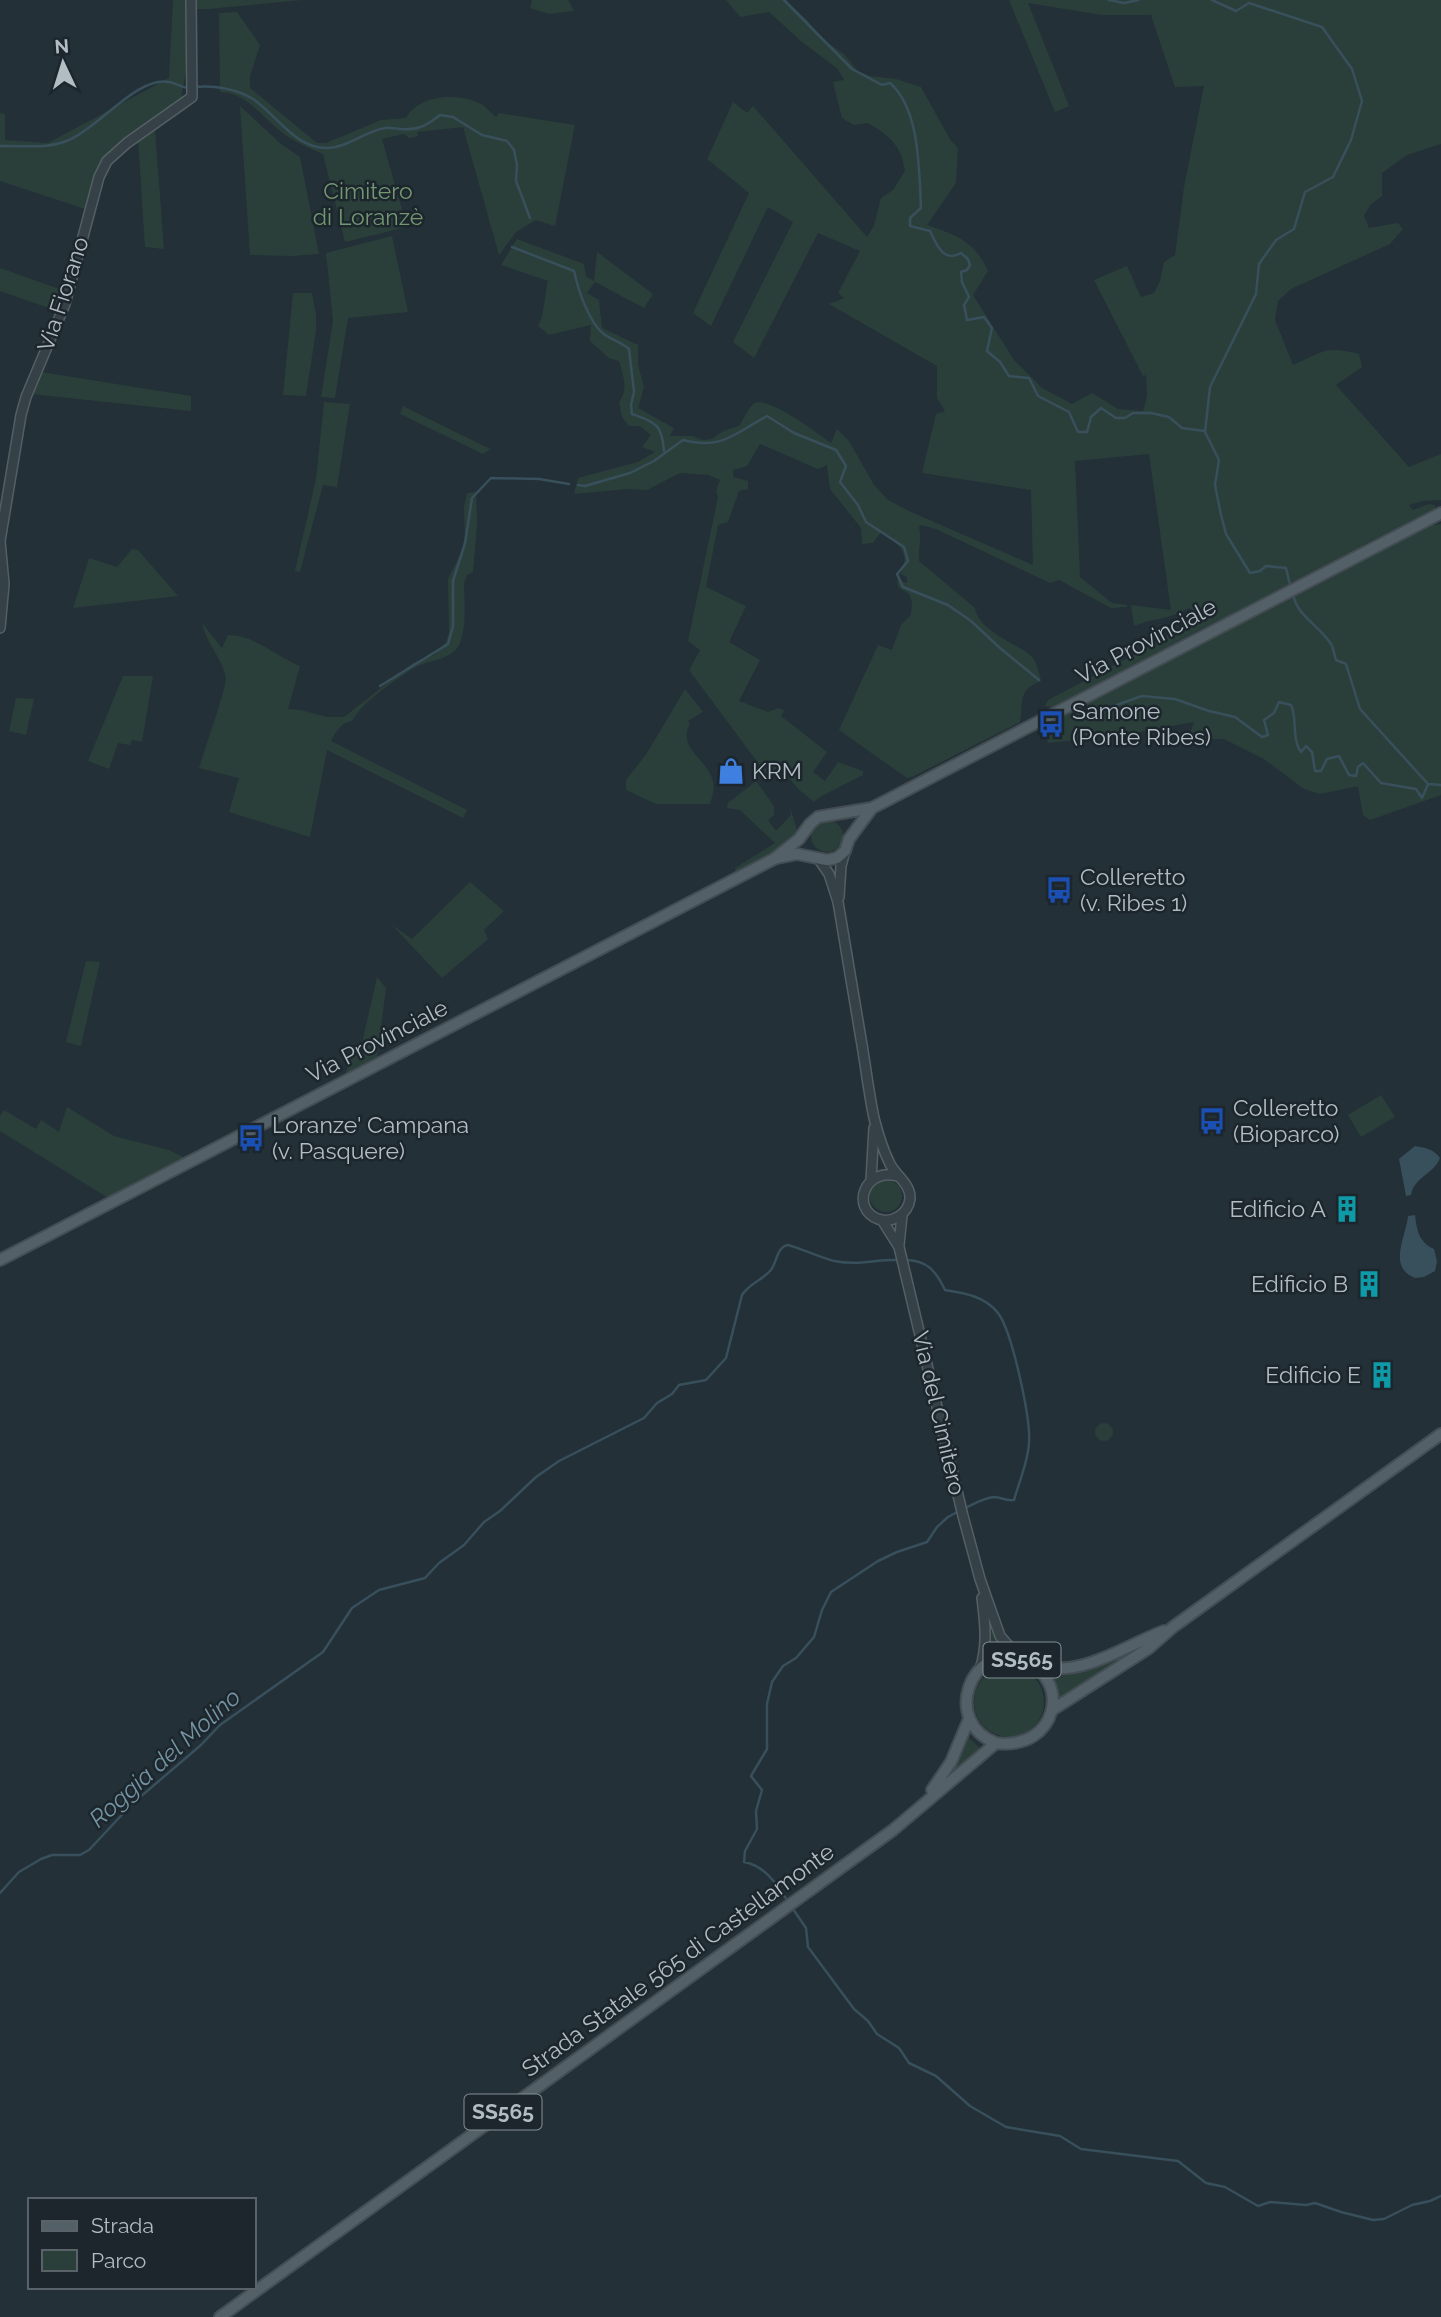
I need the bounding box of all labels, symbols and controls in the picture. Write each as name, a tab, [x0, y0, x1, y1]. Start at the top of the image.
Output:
north arrow	[28, 28, 98, 98]
text: N	[54, 35, 70, 58]
park label: Cimitero di Loranzè	[313, 177, 423, 230]
street label: Via Fiorano	[31, 233, 94, 355]
street label: Via Provinciale	[1071, 592, 1220, 689]
place label: Samone (Ponte Ribes)	[1072, 697, 1211, 750]
bus stop icon: Samone (Ponte Ribes)	[1036, 709, 1066, 739]
shop icon: KRM	[716, 756, 746, 786]
place label: KRM	[752, 757, 802, 784]
place label: Colleretto (v. Ribes 1)	[1080, 863, 1187, 916]
bus stop icon: Colleretto (v. Ribes 1)	[1044, 875, 1074, 905]
street label: Via Provinciale	[302, 993, 452, 1088]
place label: Colleretto (Bioparco)	[1233, 1094, 1340, 1147]
bus stop icon: Colleretto (Bioparco)	[1197, 1106, 1227, 1136]
place label: Loranze' Campana (v. Pasquere)	[272, 1111, 469, 1164]
bus stop icon: Loranze' Campana (v. Pasquere)	[236, 1123, 266, 1153]
building icon: Edificio A	[1332, 1194, 1362, 1224]
place label: Edificio A	[1229, 1195, 1326, 1222]
building icon: Edificio B	[1354, 1269, 1384, 1299]
place label: Edificio B	[1251, 1270, 1348, 1297]
street label: Via del Cimitero	[907, 1328, 971, 1498]
building icon: Edificio E	[1367, 1360, 1397, 1390]
place label: Edificio E	[1265, 1361, 1361, 1388]
road number: SS565	[984, 1642, 1060, 1678]
water label: Roggia del Molino	[83, 1682, 246, 1833]
street label: Strada Statale 565 di Castellamonte	[516, 1837, 839, 2082]
road number: SS565	[464, 2094, 542, 2130]
legend	[28, 2198, 256, 2289]
text: Strada	[91, 2213, 154, 2238]
text: Parco	[91, 2248, 146, 2273]

